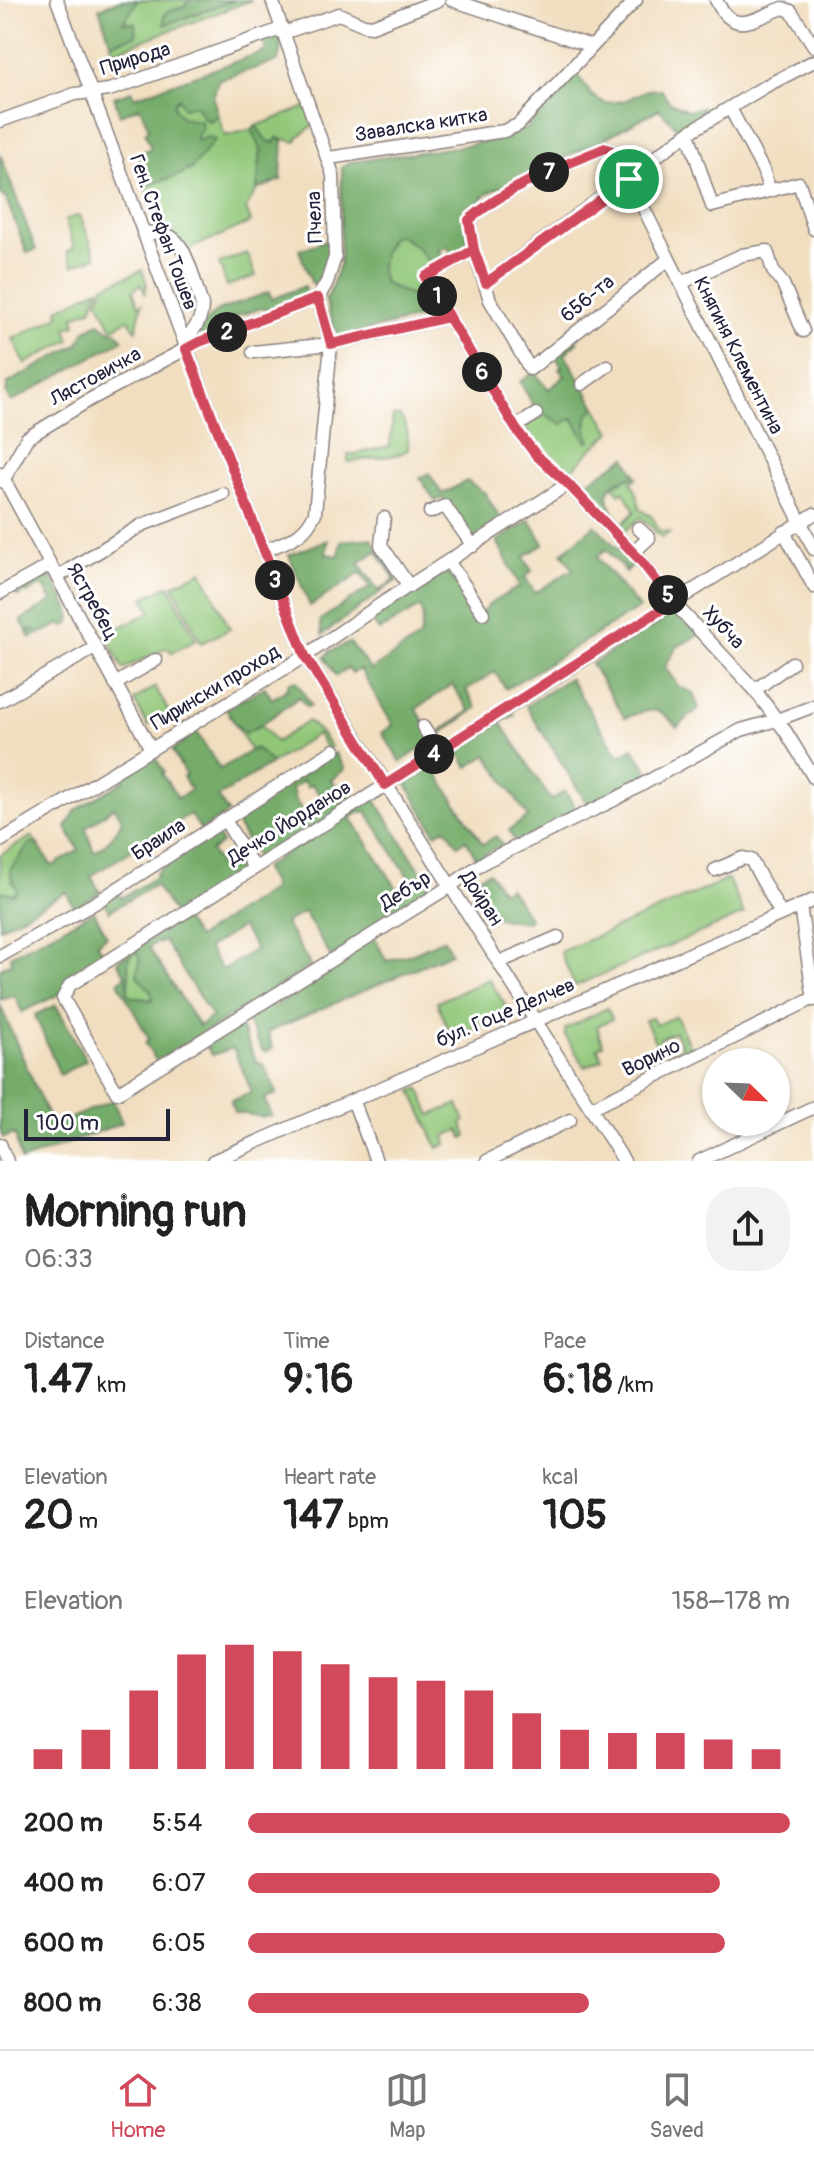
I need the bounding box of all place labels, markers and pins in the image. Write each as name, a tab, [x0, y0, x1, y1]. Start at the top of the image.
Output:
pin	[595, 145, 663, 213]
pin: 7	[529, 152, 569, 192]
pin: 1	[417, 276, 457, 316]
pin: 2	[207, 312, 247, 352]
pin: 6	[462, 352, 502, 392]
pin: 3	[255, 560, 295, 600]
pin: 5	[648, 575, 688, 615]
pin: 4	[414, 734, 454, 774]

